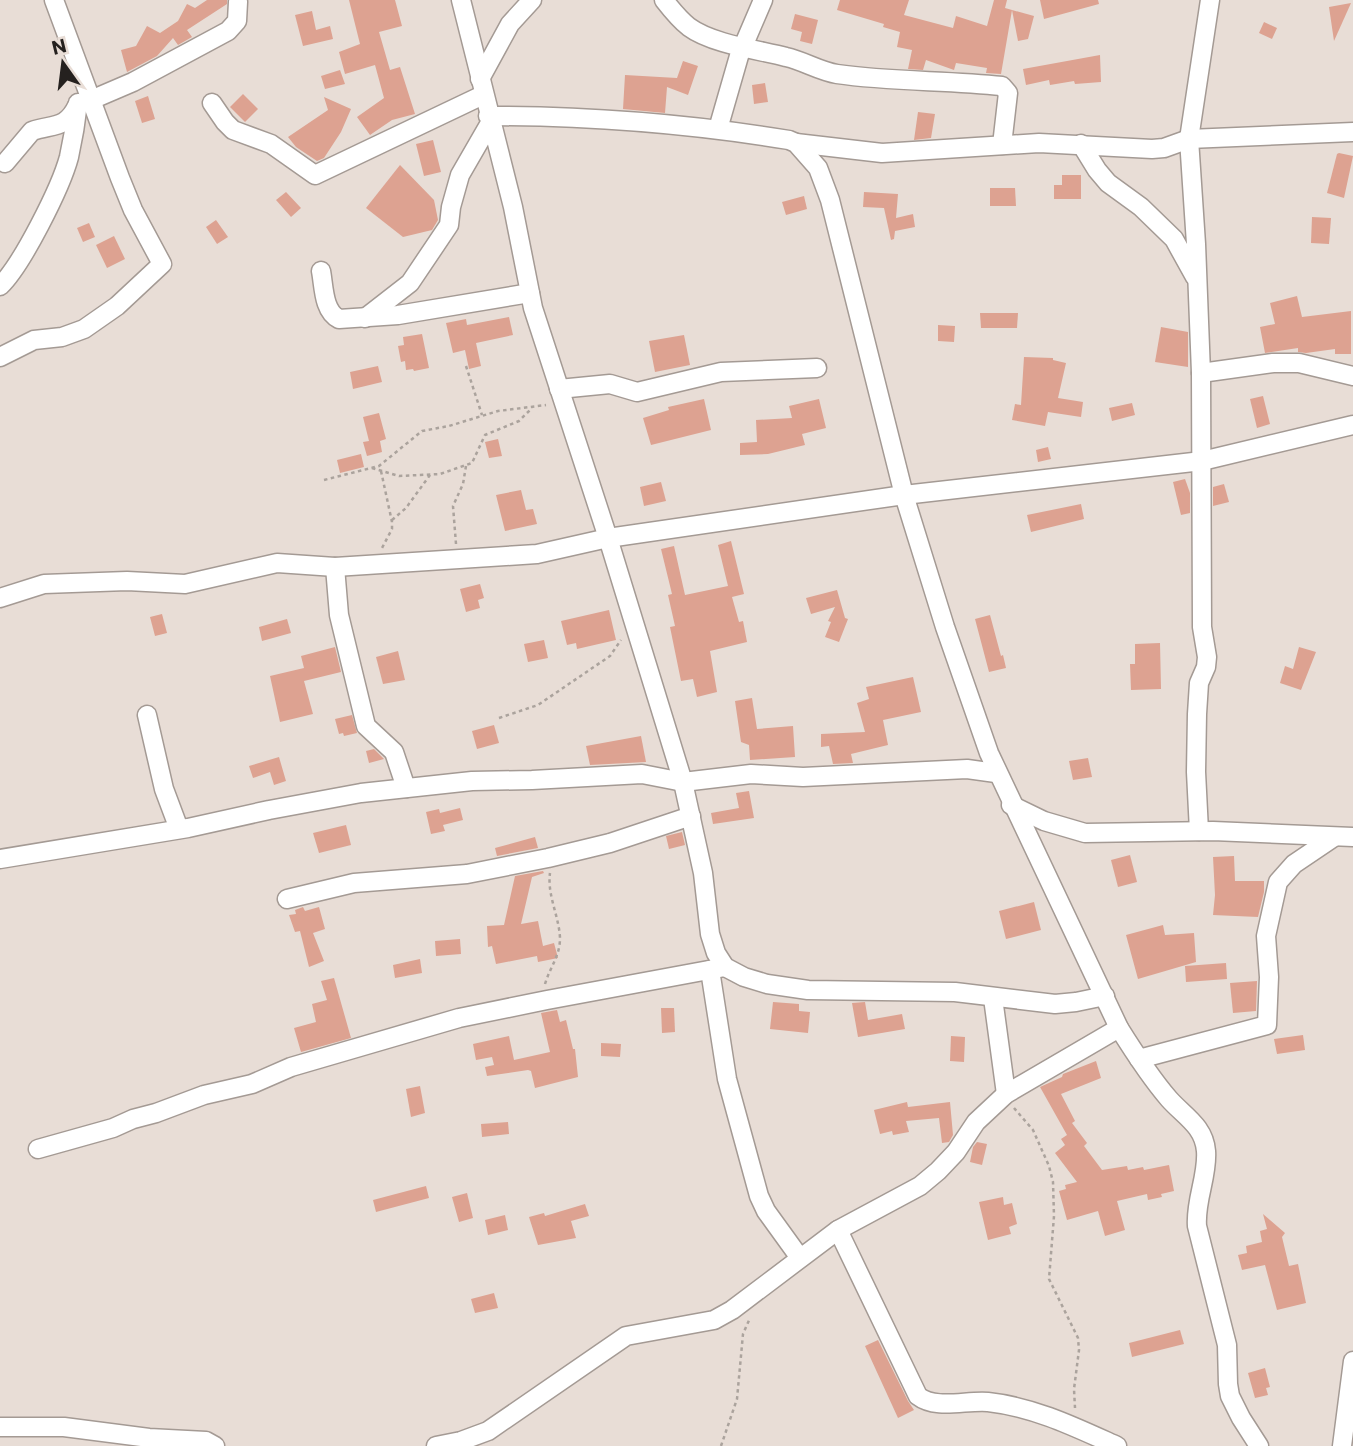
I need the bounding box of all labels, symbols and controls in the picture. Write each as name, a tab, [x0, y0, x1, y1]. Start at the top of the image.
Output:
north arrow	[28, 28, 98, 98]
text: N	[49, 33, 68, 59]

